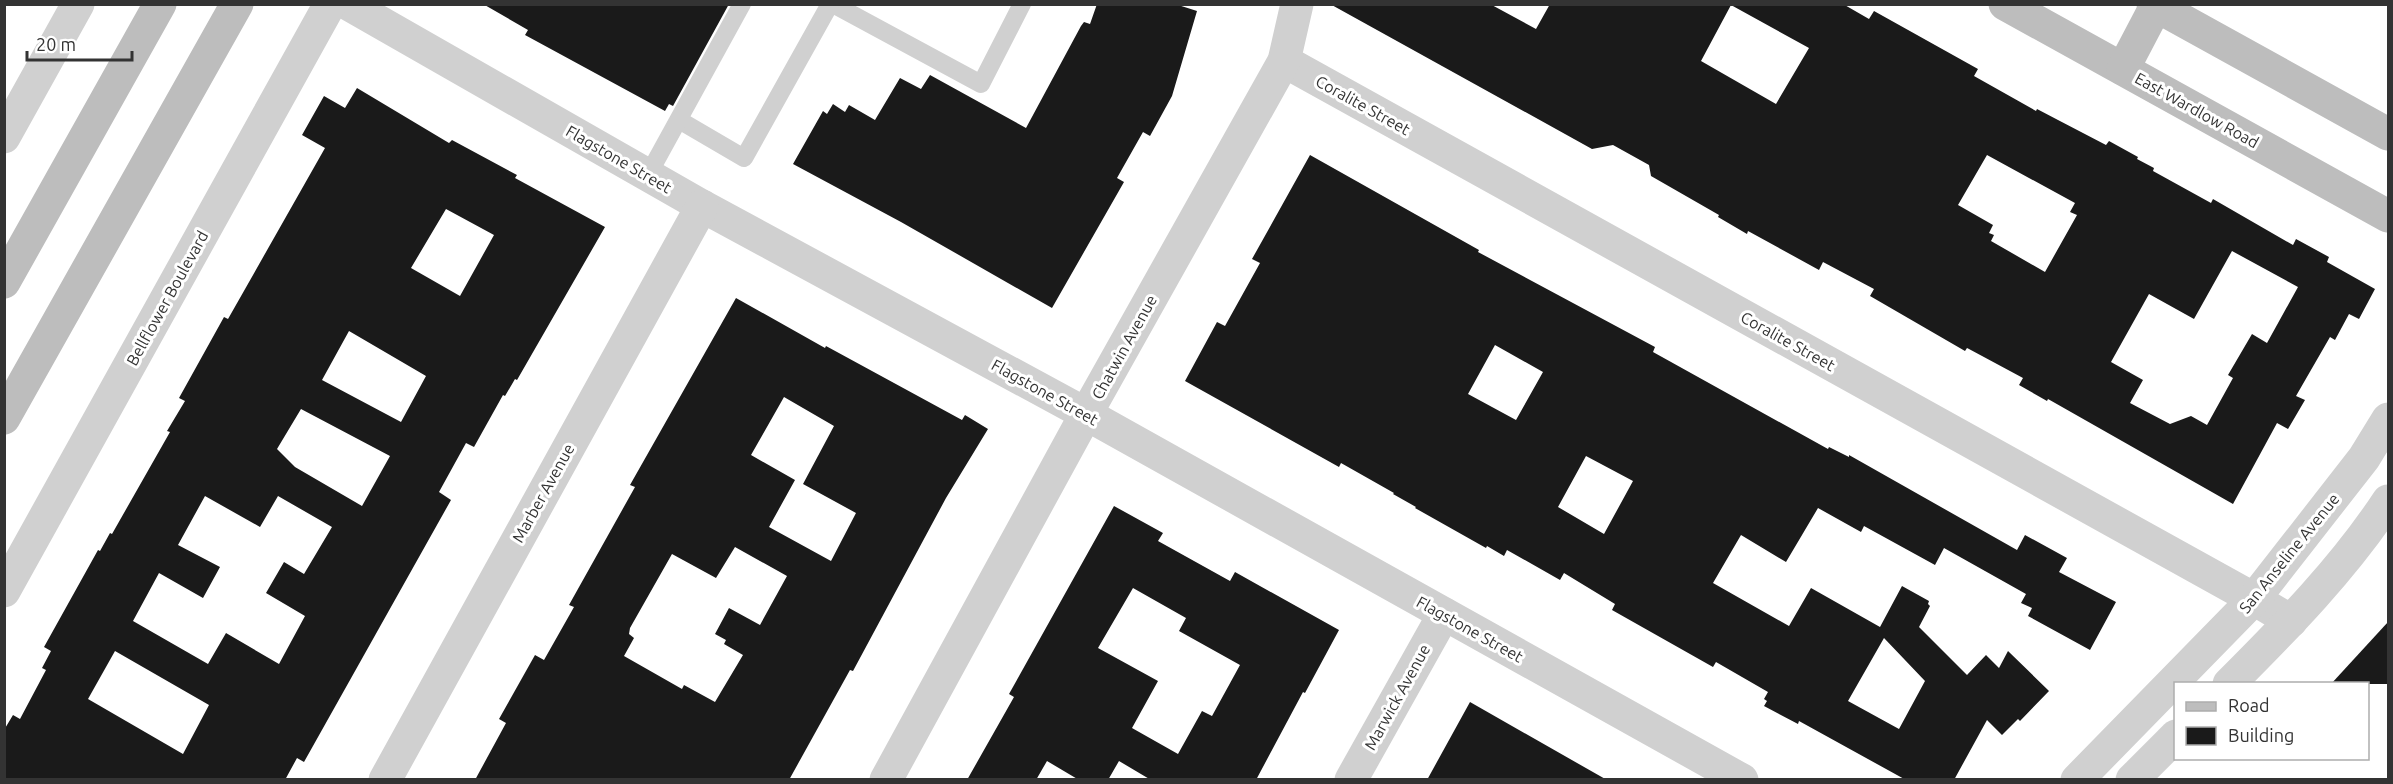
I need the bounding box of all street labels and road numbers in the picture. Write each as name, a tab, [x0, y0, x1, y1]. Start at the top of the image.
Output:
street label: East Wardlow Road	[2132, 69, 2262, 151]
street label: Coralite Street	[1313, 72, 1414, 139]
street label: Flagstone Street	[563, 121, 676, 197]
street label: Bellflower Boulevard	[123, 228, 211, 368]
street label: Chatwin Avenue	[1088, 292, 1160, 402]
street label: Coralite Street	[1738, 308, 1839, 375]
street label: Flagstone Street	[989, 355, 1102, 429]
street label: Marber Avenue	[508, 441, 578, 545]
street label: San Anseline Avenue	[2235, 490, 2343, 616]
street label: Flagstone Street	[1414, 592, 1527, 666]
street label: Marwick Avenue	[1361, 641, 1433, 753]

